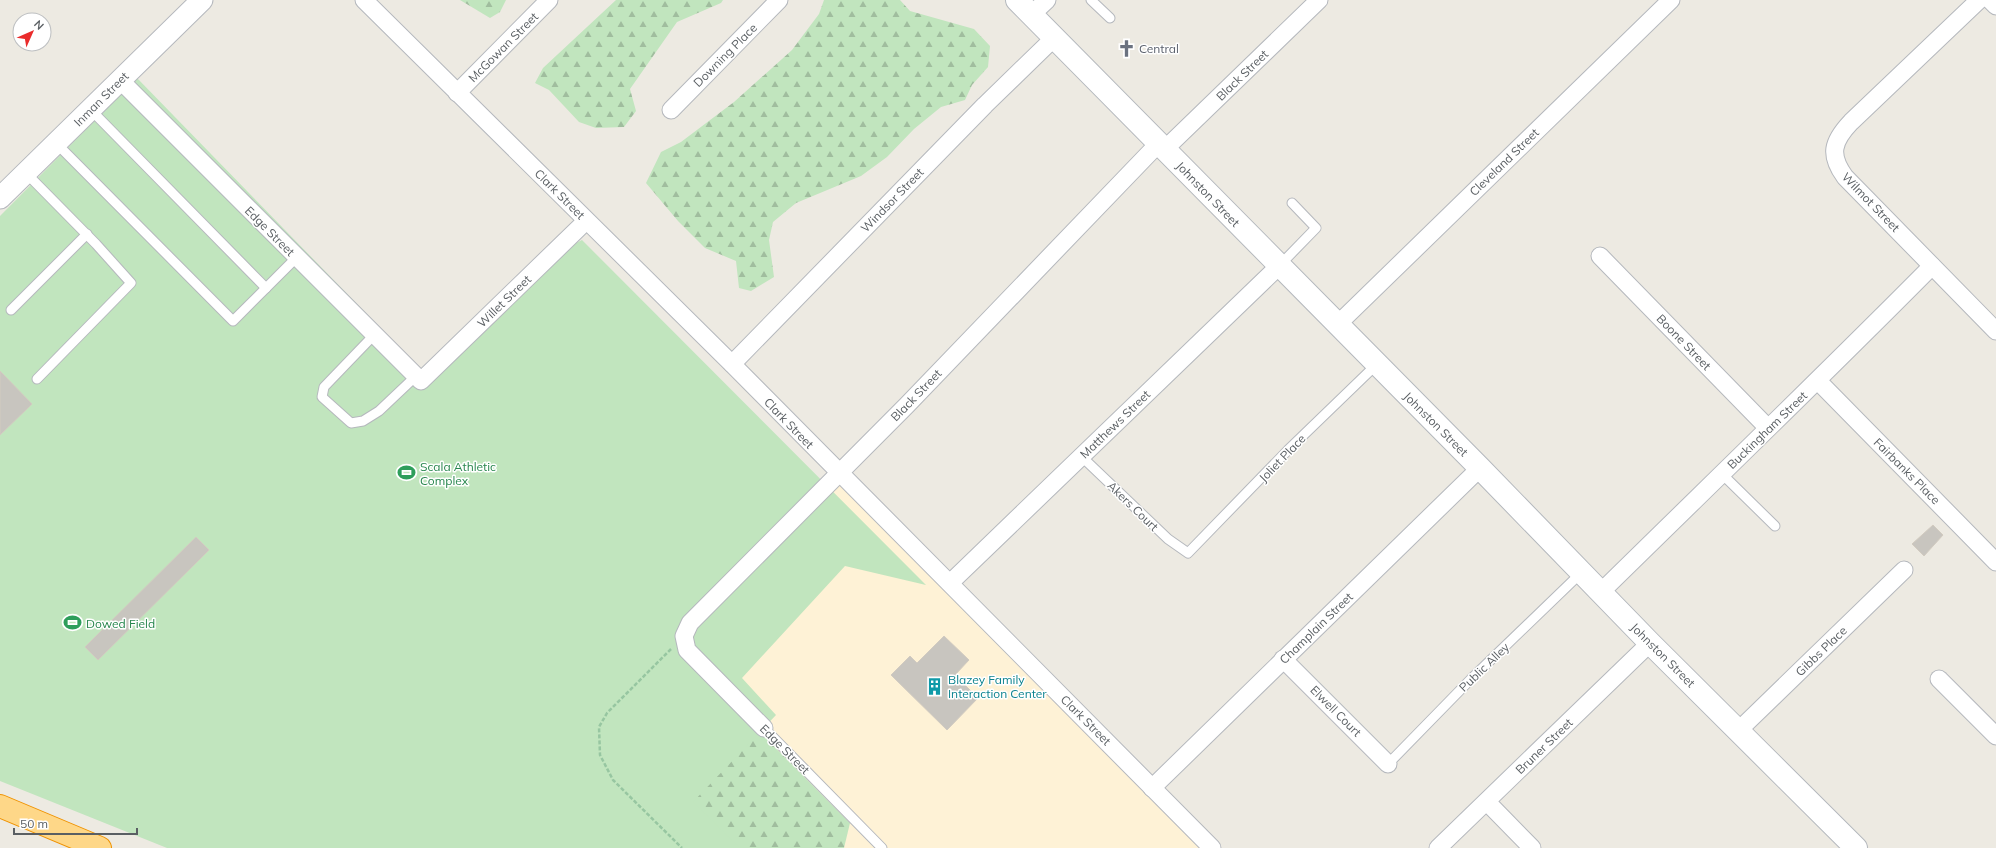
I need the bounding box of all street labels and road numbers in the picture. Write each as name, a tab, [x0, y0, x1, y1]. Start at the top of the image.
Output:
street label: McGowan Street	[465, 9, 541, 85]
street label: Downing Place	[690, 20, 760, 90]
street label: Black Street	[1213, 46, 1271, 104]
street label: Inman Street	[71, 69, 131, 129]
street label: Cleveland Street	[1466, 125, 1542, 199]
street label: Johnston Street	[1173, 158, 1243, 230]
street label: Windsor Street	[857, 165, 927, 235]
street label: Clark Street	[532, 166, 588, 222]
street label: Wilmot Street	[1839, 169, 1903, 235]
street label: Edge Street	[242, 203, 298, 259]
street label: Willet Street	[474, 272, 534, 330]
street label: Boone Street	[1654, 311, 1714, 373]
street label: Black Street	[887, 366, 945, 424]
street label: Matthews Street	[1077, 387, 1153, 461]
street label: Buckingham Street	[1724, 388, 1810, 472]
street label: Johnston Street	[1401, 389, 1471, 459]
street label: Clark Street	[761, 394, 817, 452]
street label: Joliet Place	[1256, 431, 1308, 485]
street label: Fairbanks Place	[1871, 435, 1943, 507]
street label: Akers Court	[1104, 478, 1162, 534]
street label: Champlain Street	[1276, 589, 1356, 667]
street label: Johnston Street	[1628, 620, 1698, 690]
street label: Gibbs Place	[1792, 623, 1850, 679]
street label: Public Alley	[1456, 639, 1513, 695]
street label: Elwell Court	[1307, 682, 1365, 740]
street label: Clark Street	[1058, 692, 1114, 748]
street label: Bruner Street	[1512, 715, 1576, 777]
street label: Edge Street	[757, 721, 813, 777]

